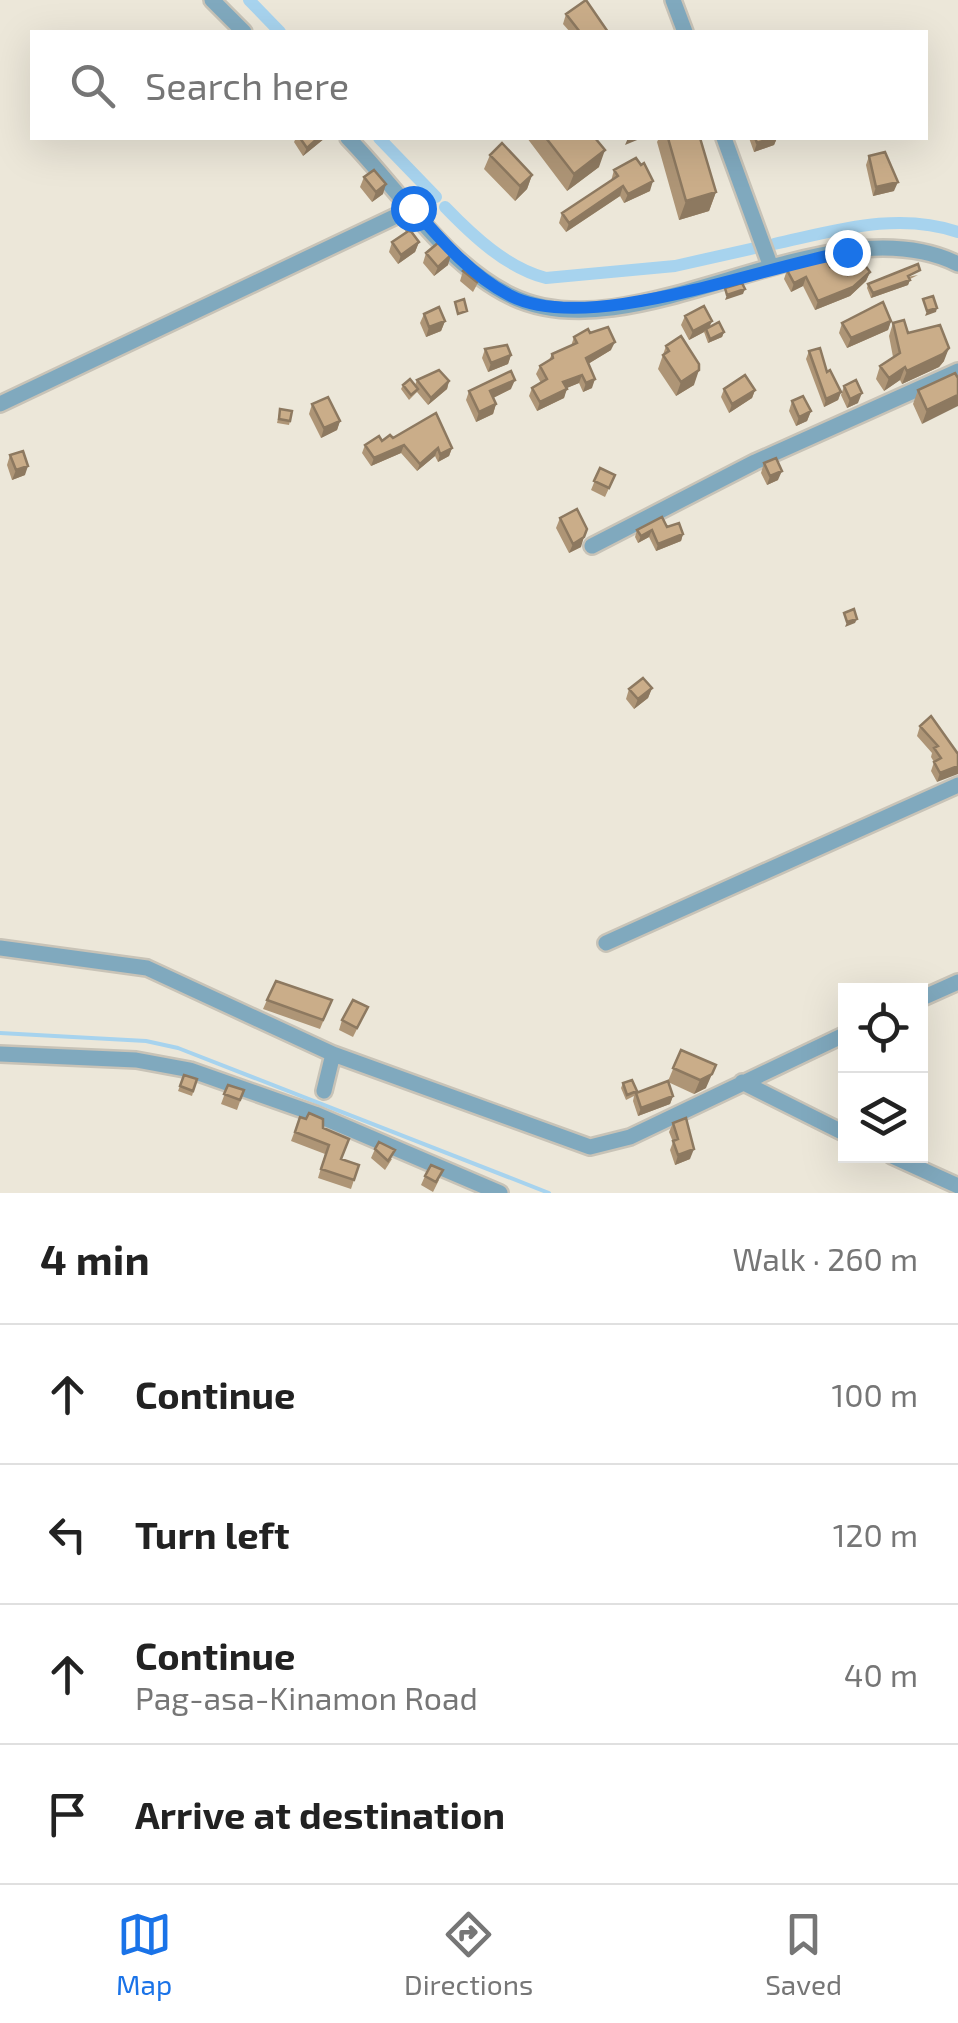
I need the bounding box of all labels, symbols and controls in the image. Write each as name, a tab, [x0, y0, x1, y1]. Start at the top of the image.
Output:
search box	[30, 30, 928, 140]
icon: search	[65, 58, 120, 113]
text: Search here	[145, 62, 349, 108]
route start	[391, 186, 437, 232]
route end	[825, 230, 871, 276]
map controls	[838, 983, 928, 1163]
button: locate	[838, 983, 928, 1073]
button: layers	[838, 1073, 928, 1163]
text: 4 min	[40, 1233, 150, 1283]
text: Walk · 260 m	[732, 1239, 918, 1277]
icon: ahead	[40, 1367, 95, 1422]
text: Continue	[135, 1371, 295, 1417]
text: 100 m	[832, 1375, 918, 1413]
icon: left	[40, 1507, 95, 1562]
text: Turn left	[135, 1511, 290, 1557]
text: 120 m	[833, 1515, 918, 1553]
text: Continue	[135, 1632, 295, 1678]
icon: ahead	[40, 1647, 95, 1702]
text: 40 m	[844, 1655, 918, 1693]
text: Pag-asa-Kinamon Road	[135, 1678, 478, 1716]
icon: arrive	[40, 1787, 95, 1842]
text: Arrive at destination	[135, 1791, 505, 1837]
tab: Map	[116, 1907, 172, 2001]
tab: Directions	[404, 1907, 533, 2001]
tab: Saved	[765, 1907, 842, 2001]

